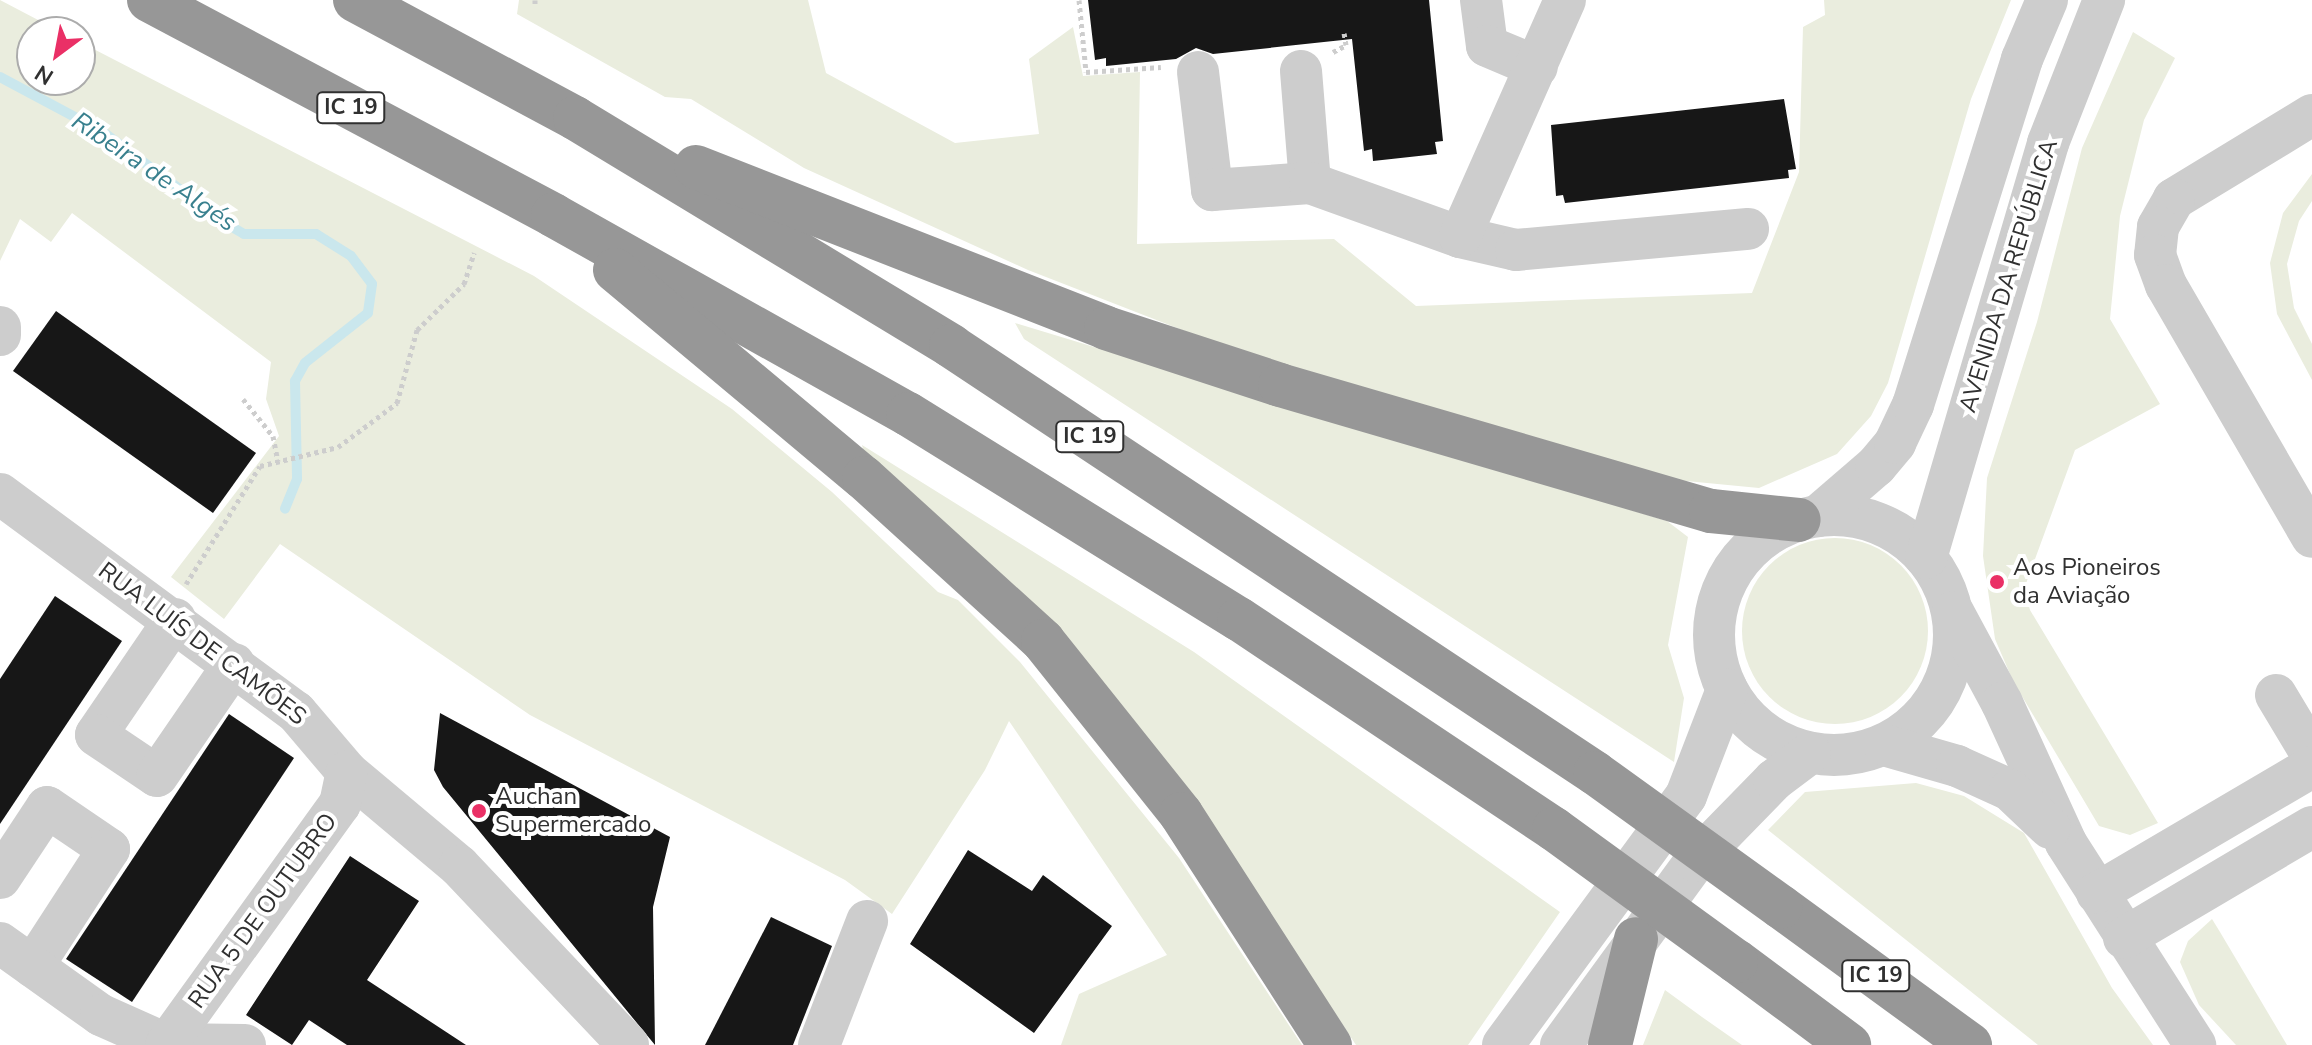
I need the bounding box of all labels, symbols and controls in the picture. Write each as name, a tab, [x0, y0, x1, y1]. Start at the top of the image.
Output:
north arrow	[16, 16, 96, 96]
text: N	[29, 58, 59, 92]
road number: IC 19	[315, 90, 387, 126]
water label: Ribeira de Algés	[66, 105, 242, 239]
street label: AVENIDA DA REPÚBLICA	[1954, 136, 2064, 416]
road number: IC 19	[1054, 419, 1126, 455]
place label: Aos Pioneiros da Aviação	[2013, 554, 2161, 610]
street label: RUA LUÍS DE CAMÕES	[92, 556, 312, 732]
marker: Aos Pioneiros da Aviação	[1988, 573, 2006, 591]
place label: Auchan Supermercado	[495, 783, 651, 839]
marker: Auchan Supermercado	[470, 802, 488, 820]
street label: RUA 5 DE OUTUBRO	[183, 808, 343, 1014]
road number: IC 19	[1840, 958, 1912, 994]

